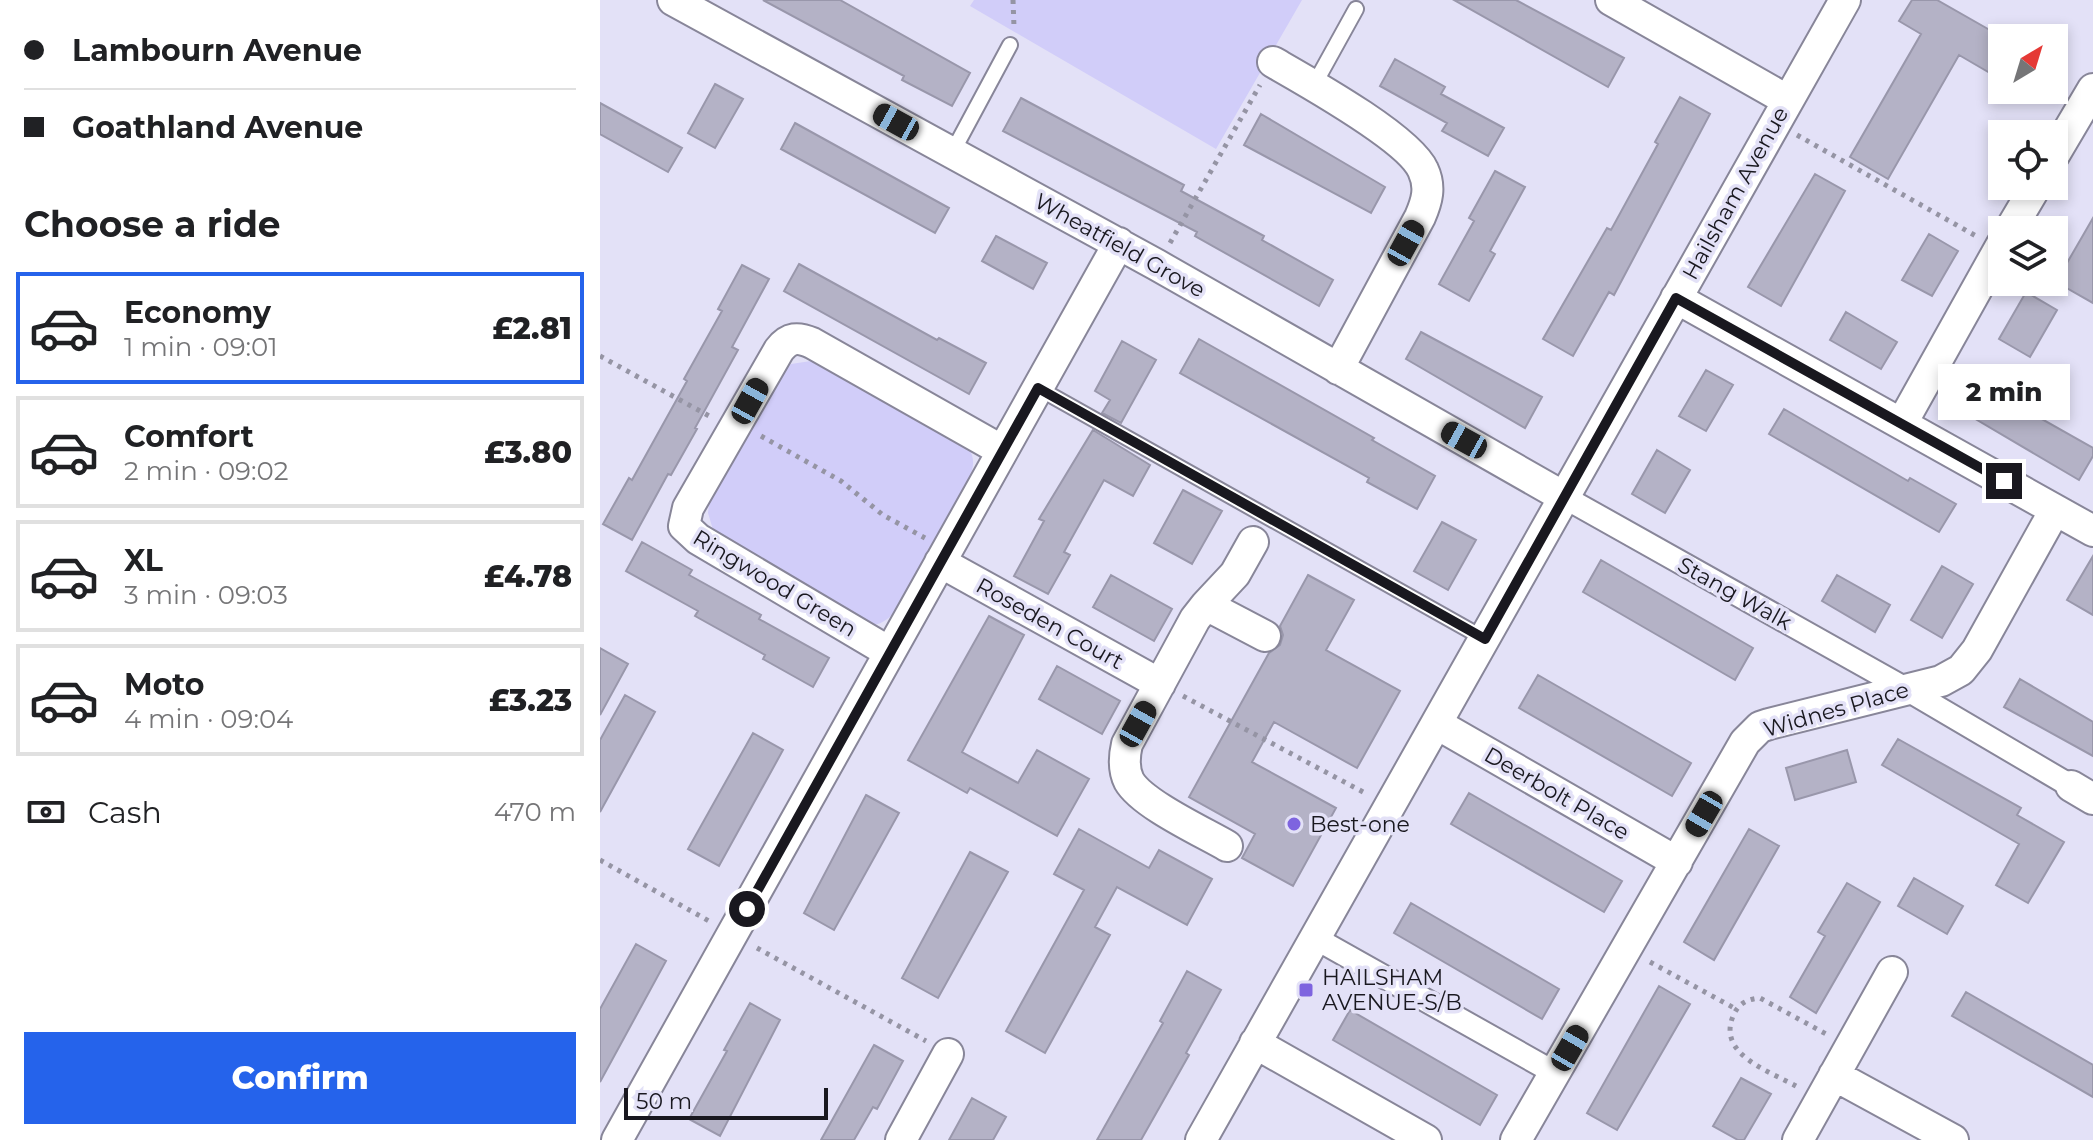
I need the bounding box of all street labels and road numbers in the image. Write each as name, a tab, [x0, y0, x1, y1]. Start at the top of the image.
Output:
street label: Hailsham Avenue	[1677, 102, 1794, 284]
street label: Wheatfield Grove	[1030, 187, 1210, 303]
street label: Ringwood Green	[688, 524, 861, 643]
street label: Stang Walk	[1673, 551, 1797, 636]
street label: Roseden Court	[971, 572, 1128, 675]
street label: Widnes Place	[1760, 676, 1912, 743]
street label: Deerbolt Place	[1480, 741, 1634, 846]

